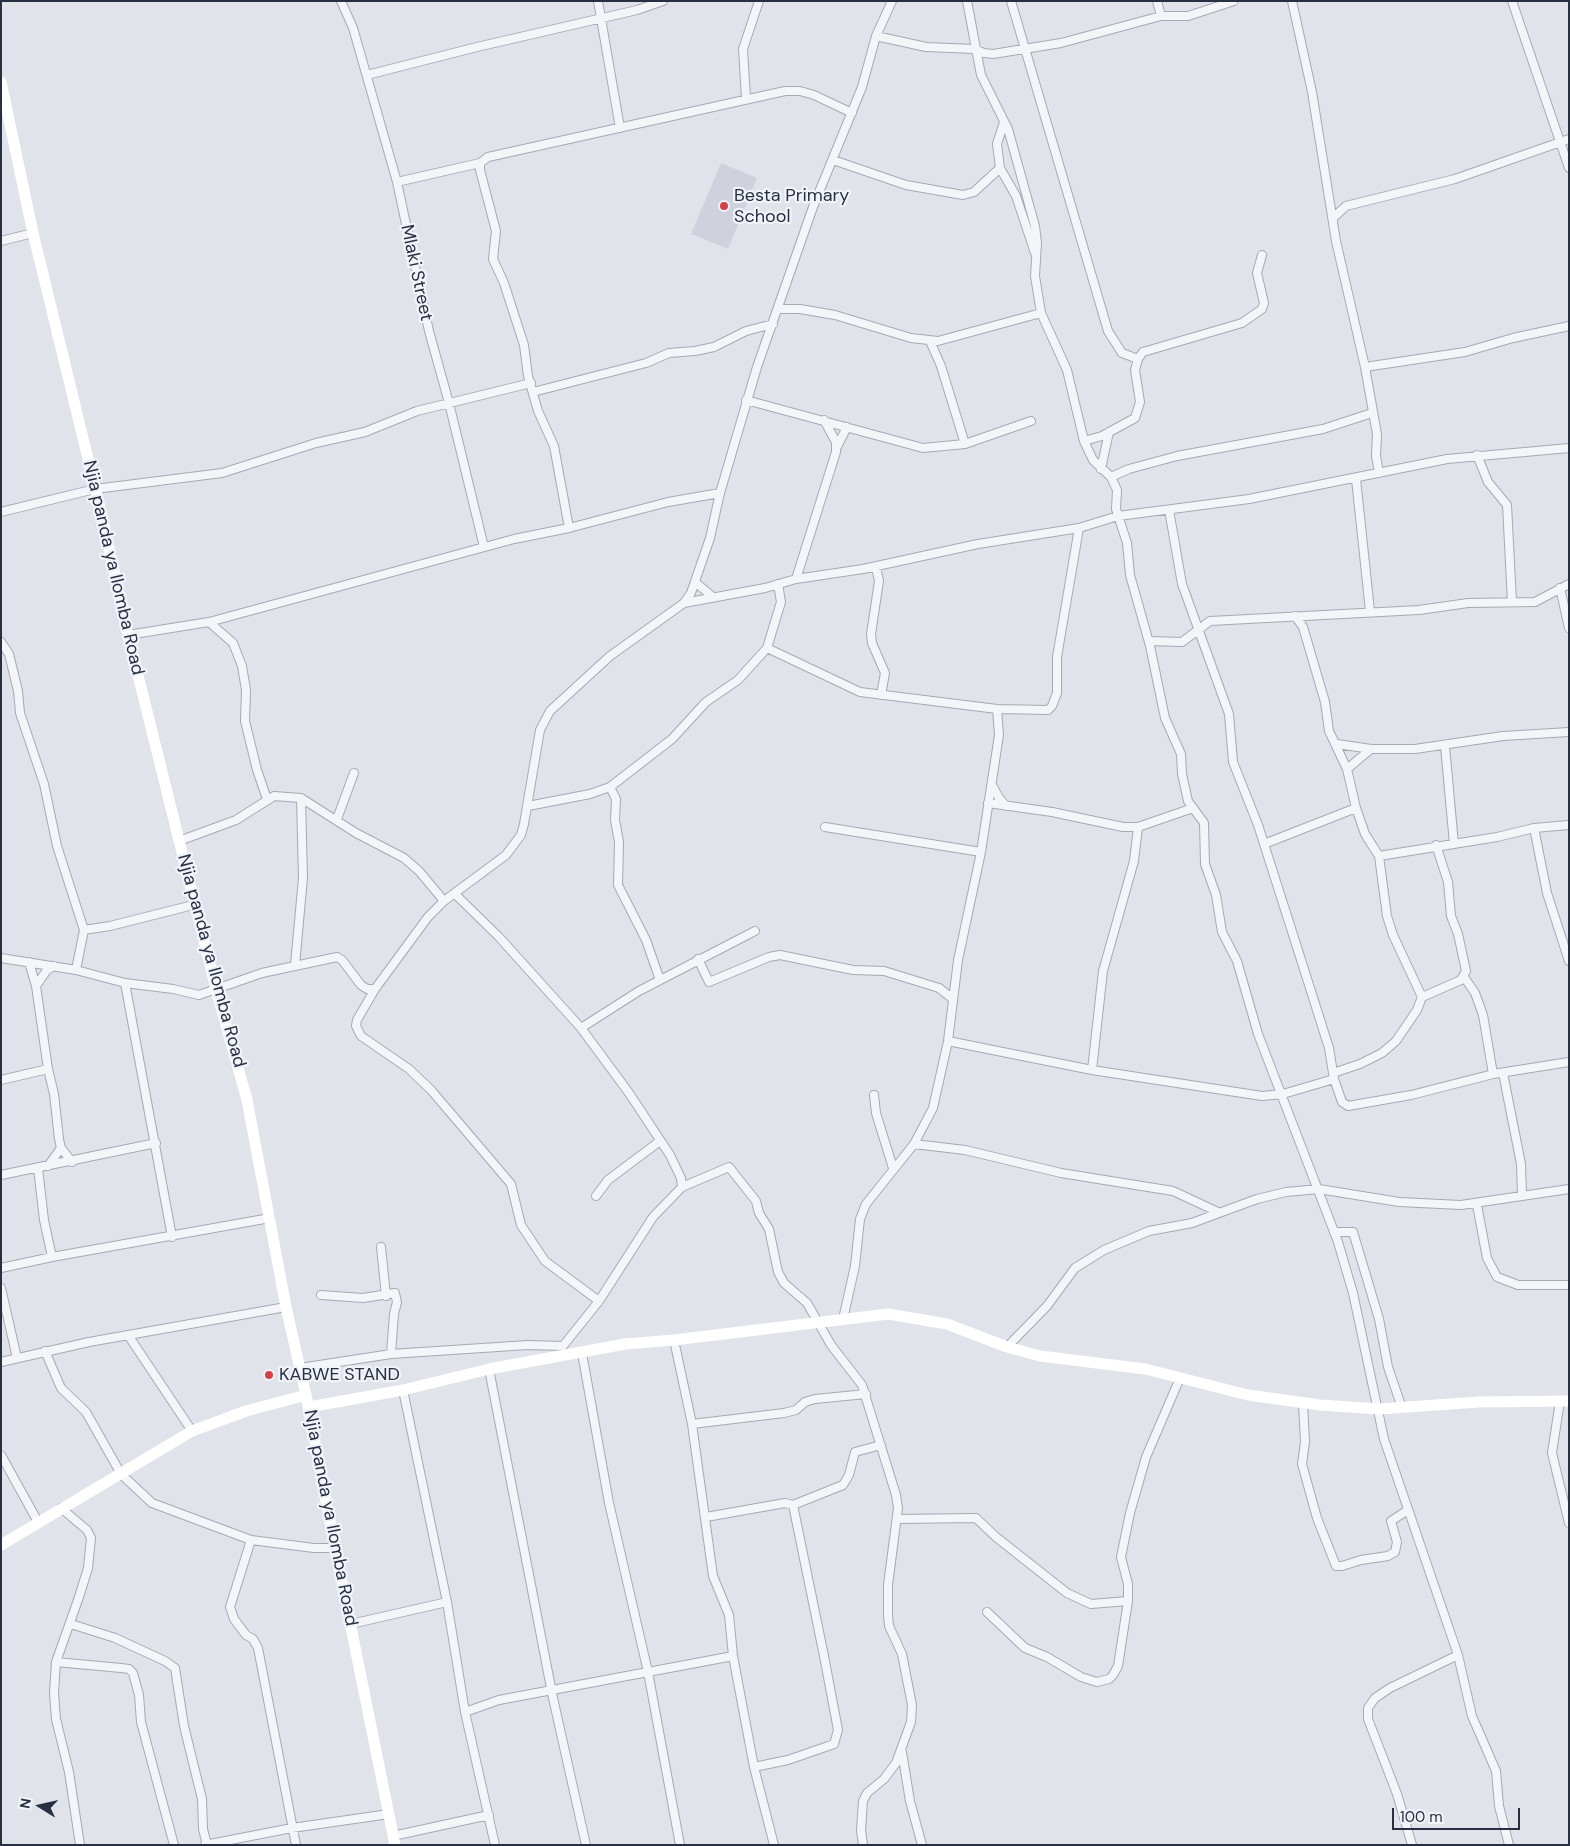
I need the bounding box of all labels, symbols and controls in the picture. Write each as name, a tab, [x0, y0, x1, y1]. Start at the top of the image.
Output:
place label: Besta Primary School	[734, 185, 849, 228]
marker: Besta Primary School	[718, 200, 730, 212]
street label: Mlaki Street	[395, 223, 437, 323]
street label: Njia panda ya Ilomba Road	[78, 459, 148, 677]
street label: Njia panda ya Ilomba Road	[172, 852, 250, 1070]
place label: KABWE STAND	[279, 1364, 400, 1386]
marker: KABWE STAND	[263, 1369, 275, 1381]
street label: Njia panda ya Ilomba Road	[298, 1408, 362, 1628]
north arrow	[15, 1781, 65, 1831]
text: N	[15, 1797, 35, 1810]
scale bar	[1395, 1798, 1522, 1830]
text: 100 m	[1400, 1807, 1443, 1827]

